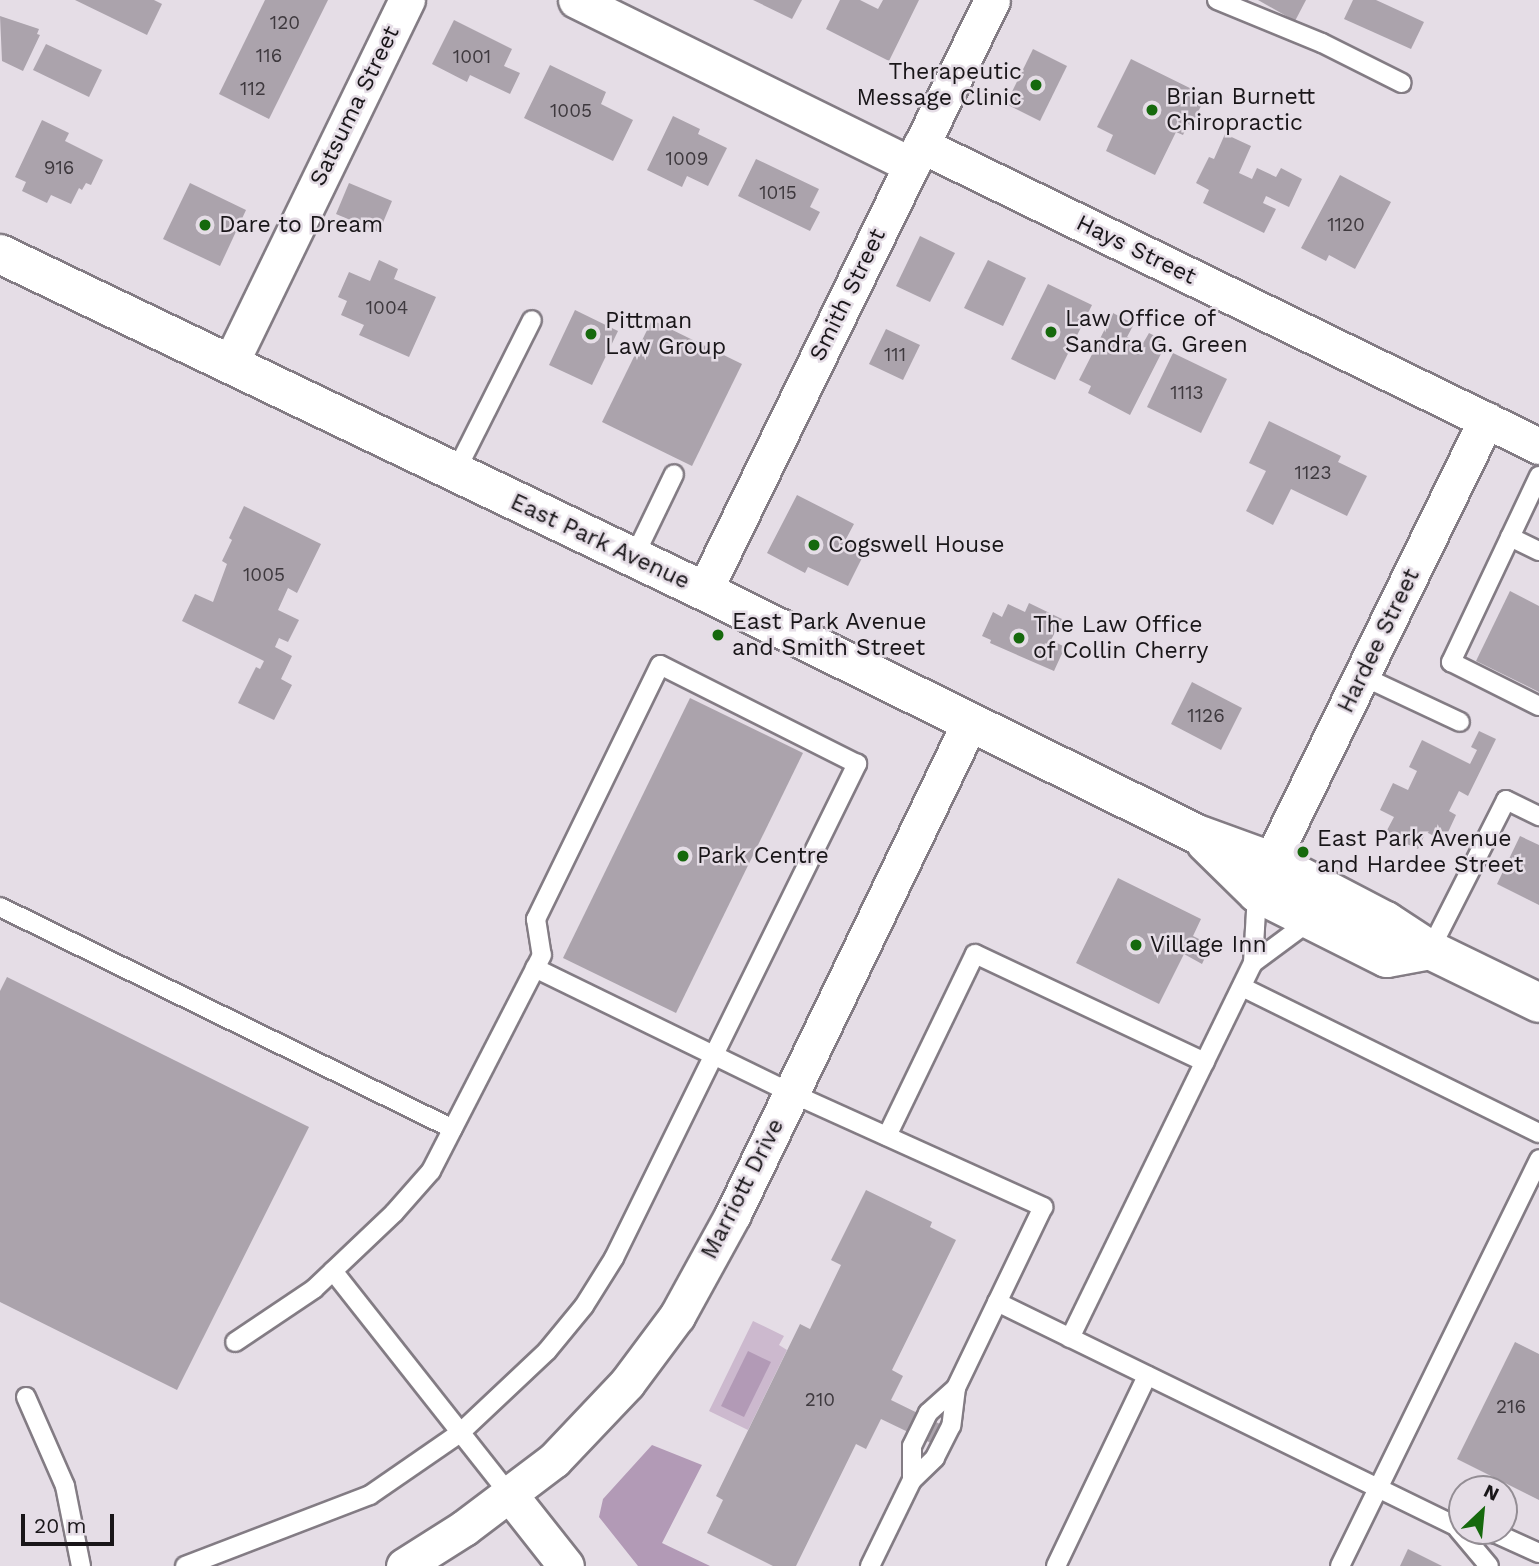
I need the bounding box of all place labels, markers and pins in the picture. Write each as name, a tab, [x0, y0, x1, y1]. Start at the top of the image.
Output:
place label: Therapeutic Message Clinic	[856, 58, 1022, 112]
marker: Therapeutic Message Clinic	[1028, 77, 1044, 93]
place label: Brian Burnett Chiropractic	[1166, 83, 1315, 137]
marker: Brian Burnett Chiropractic	[1144, 102, 1160, 118]
place label: Dare to Dream	[219, 211, 384, 239]
marker: Dare to Dream	[197, 217, 213, 233]
place label: Law Office of Sandra G. Green	[1065, 305, 1248, 359]
place label: Pittman Law Group	[605, 307, 727, 361]
marker: Law Office of Sandra G. Green	[1043, 324, 1059, 340]
marker: Pittman Law Group	[583, 326, 599, 342]
place label: Cogswell House	[828, 531, 1005, 559]
marker: Cogswell House	[806, 537, 822, 553]
place label: East Park Avenue and Smith Street	[732, 608, 928, 662]
place label: The Law Office of Collin Cherry	[1033, 611, 1209, 665]
marker: East Park Avenue and Smith Street	[710, 627, 726, 643]
marker: The Law Office of Collin Cherry	[1011, 630, 1027, 646]
place label: East Park Avenue and Hardee Street	[1317, 825, 1523, 879]
place label: Park Centre	[697, 842, 829, 870]
marker: East Park Avenue and Hardee Street	[1295, 844, 1311, 860]
marker: Park Centre	[675, 848, 691, 864]
place label: Village Inn	[1150, 931, 1267, 959]
marker: Village Inn	[1128, 937, 1144, 953]

